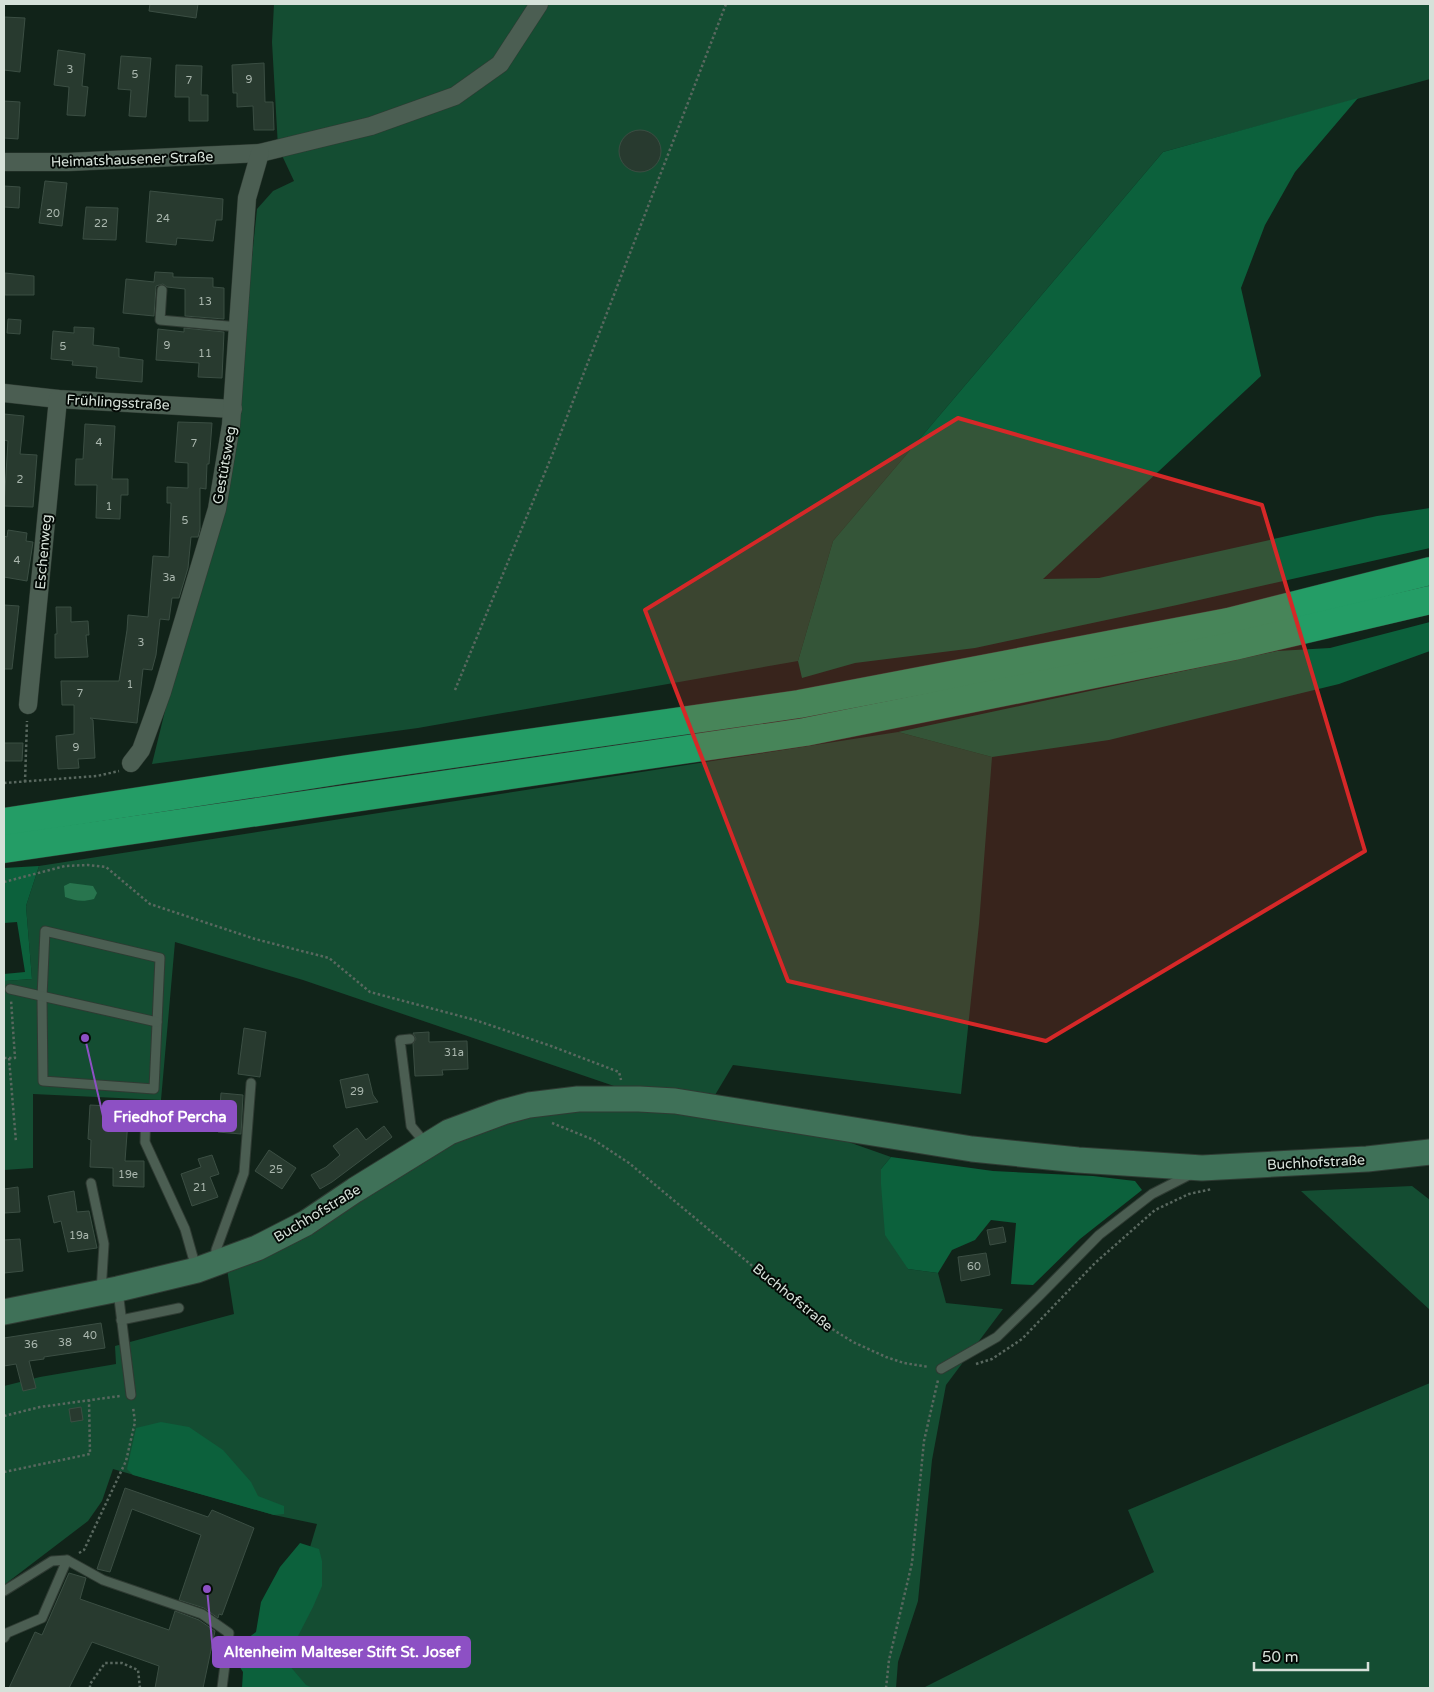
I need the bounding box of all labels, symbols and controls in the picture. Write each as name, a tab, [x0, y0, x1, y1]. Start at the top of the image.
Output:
house number: 3	[67, 63, 74, 76]
house number: 5	[132, 68, 139, 81]
house number: 9	[246, 73, 253, 86]
house number: 7	[186, 74, 193, 87]
street label: Heimatshausener Straße	[50, 148, 214, 171]
house number: 20	[46, 207, 60, 220]
house number: 24	[156, 212, 170, 225]
house number: 22	[94, 217, 108, 230]
house number: 13	[198, 295, 212, 308]
house number: 9	[164, 339, 171, 352]
house number: 5	[60, 340, 67, 353]
house number: 11	[198, 347, 212, 360]
street label: Frühlingsstraße	[66, 391, 170, 414]
street label: Gestütsweg	[209, 425, 240, 505]
house number: 4	[96, 436, 103, 449]
house number: 7	[191, 437, 198, 450]
house number: 2	[17, 473, 24, 486]
house number: 1	[106, 500, 112, 513]
street label: Eschenweg	[32, 514, 55, 590]
house number: 5	[182, 514, 189, 527]
house number: 4	[14, 554, 21, 567]
house number: 3a	[162, 571, 176, 584]
house number: 3	[138, 636, 145, 649]
house number: 1	[127, 678, 133, 691]
house number: 7	[77, 687, 84, 700]
house number: 9	[73, 741, 80, 754]
house number: 31a	[444, 1046, 464, 1059]
house number: 29	[350, 1085, 364, 1098]
callout: Friedhof Percha	[103, 1101, 236, 1131]
text: Friedhof Percha	[113, 1108, 227, 1126]
street label: Buchhofstraße	[1267, 1151, 1366, 1174]
house number: 25	[269, 1163, 283, 1176]
house number: 19e	[118, 1168, 138, 1181]
house number: 21	[193, 1181, 207, 1194]
street label: Buchhofstraße	[271, 1181, 364, 1246]
house number: 19a	[69, 1229, 89, 1242]
street label: Buchhofstraße	[749, 1260, 836, 1335]
house number: 60	[967, 1260, 981, 1273]
house number: 40	[83, 1329, 97, 1342]
house number: 38	[58, 1336, 72, 1349]
house number: 36	[24, 1338, 38, 1351]
callout: Altenheim Malteser Stift St. Josef	[213, 1637, 470, 1667]
scale bar	[1254, 1640, 1368, 1672]
text: Altenheim Malteser Stift St. Josef	[224, 1643, 461, 1661]
text: 50 m	[1262, 1648, 1299, 1666]

